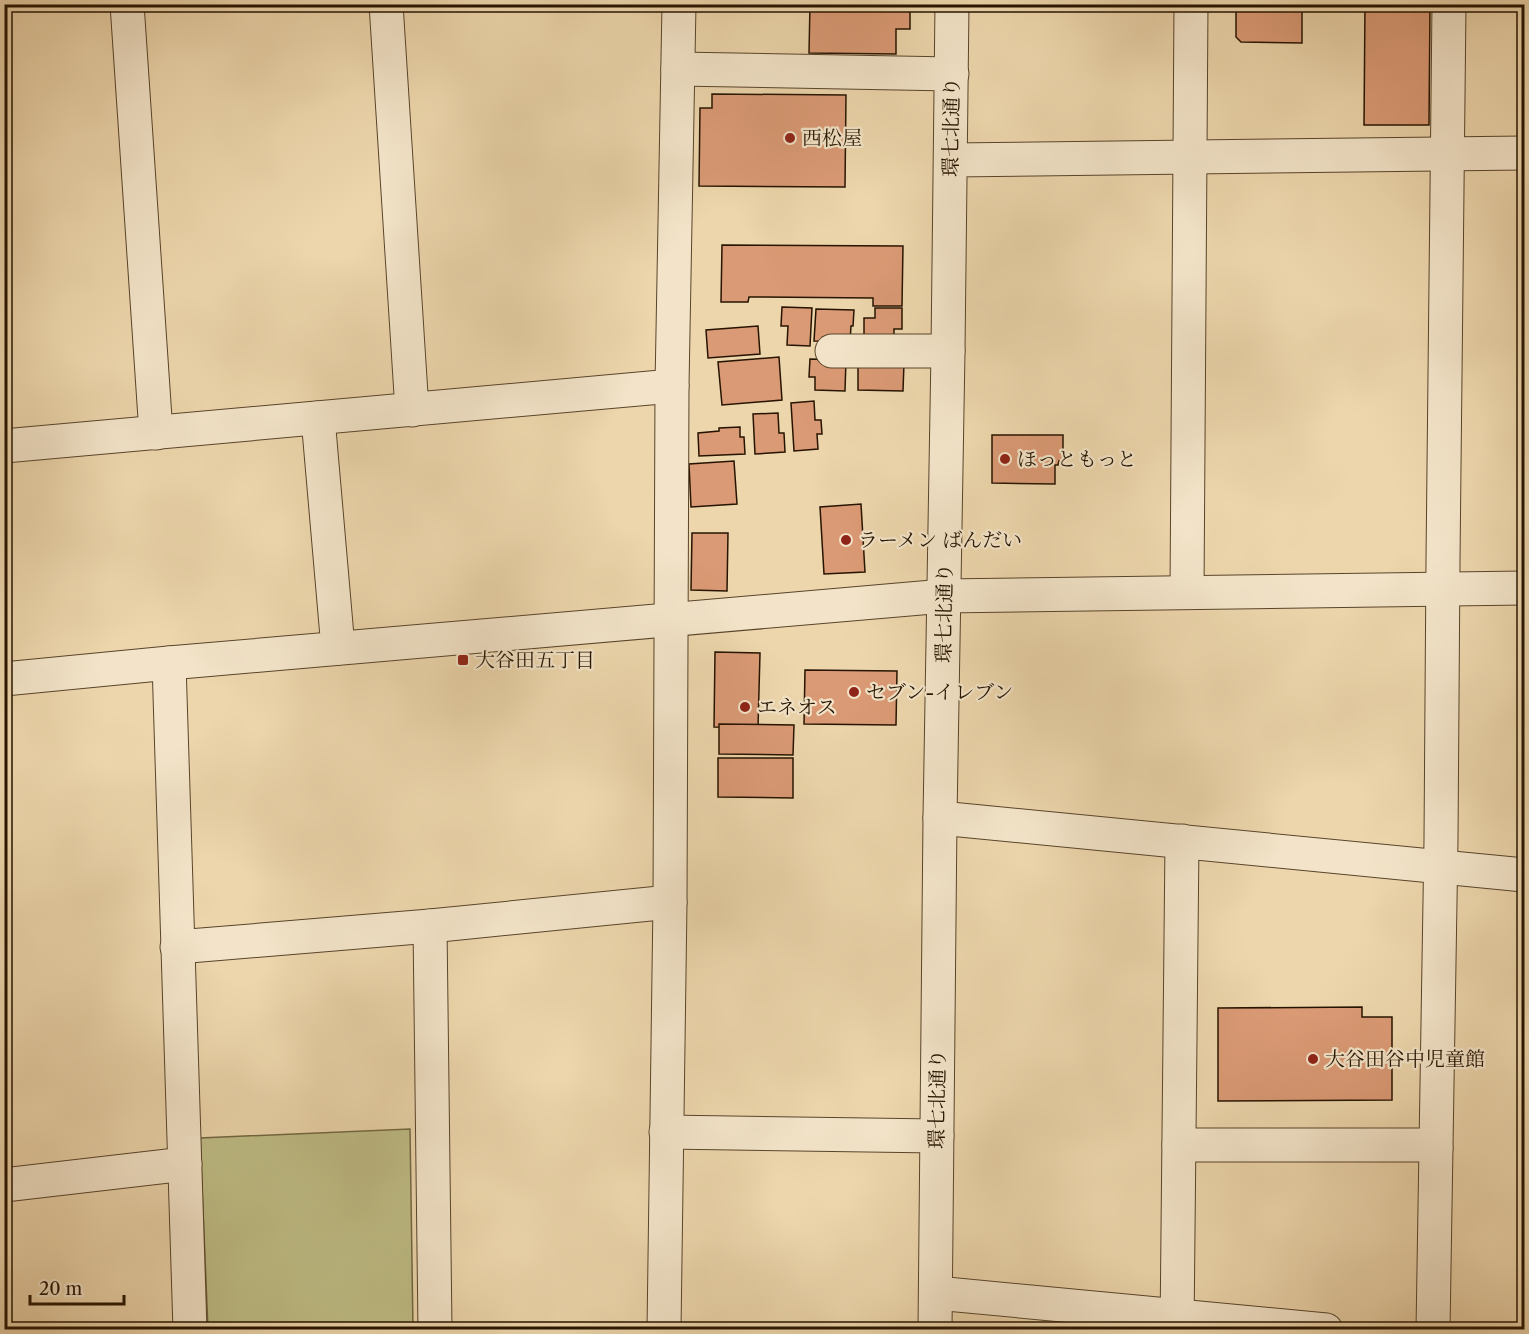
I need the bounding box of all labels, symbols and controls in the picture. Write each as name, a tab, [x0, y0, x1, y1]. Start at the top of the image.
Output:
street label: 環七北通り	[938, 77, 964, 177]
place label: 西松屋	[802, 126, 862, 150]
marker: 西松屋	[783, 131, 797, 145]
place label: ほっともっと	[1017, 447, 1137, 471]
marker: ほっともっと	[998, 452, 1012, 466]
place label: ラーメン ばんだい	[858, 528, 1022, 552]
marker: ラーメン ばんだい	[839, 533, 853, 547]
street label: 環七北通り	[931, 563, 957, 663]
place label: 大谷田五丁目	[475, 648, 595, 672]
marker: 大谷田五丁目	[456, 653, 470, 667]
place label: セブン-イレブン	[866, 680, 1014, 704]
marker: セブン-イレブン	[847, 685, 861, 699]
place label: エネオス	[757, 695, 837, 719]
marker: エネオス	[738, 700, 752, 714]
place label: 大谷田谷中児童館	[1325, 1047, 1485, 1071]
street label: 環七北通り	[924, 1049, 950, 1149]
marker: 大谷田谷中児童館	[1306, 1052, 1320, 1066]
scale bar	[30, 1268, 124, 1306]
text: 20 m	[39, 1278, 83, 1300]

